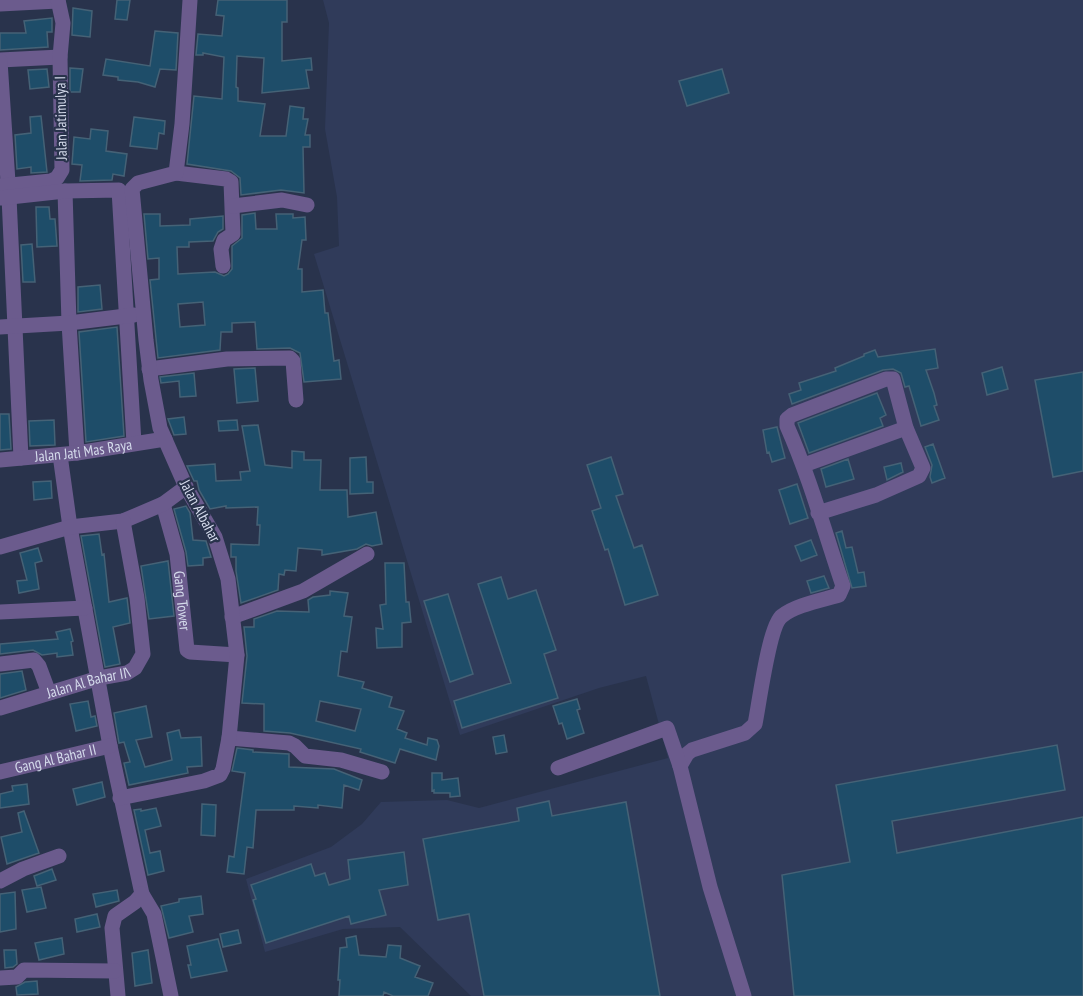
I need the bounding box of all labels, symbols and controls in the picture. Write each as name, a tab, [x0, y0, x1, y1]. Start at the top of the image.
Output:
street label: Jalan Jatimulya I	[50, 76, 71, 161]
street label: Jalan Jati Mas Raya	[33, 434, 133, 466]
street label: Jalan Albahar	[176, 475, 225, 546]
street label: Gang Tower	[170, 570, 195, 632]
street label: Jalan Al Bahar III	[43, 663, 134, 703]
street label: Gang Al Bahar II	[13, 740, 98, 777]

